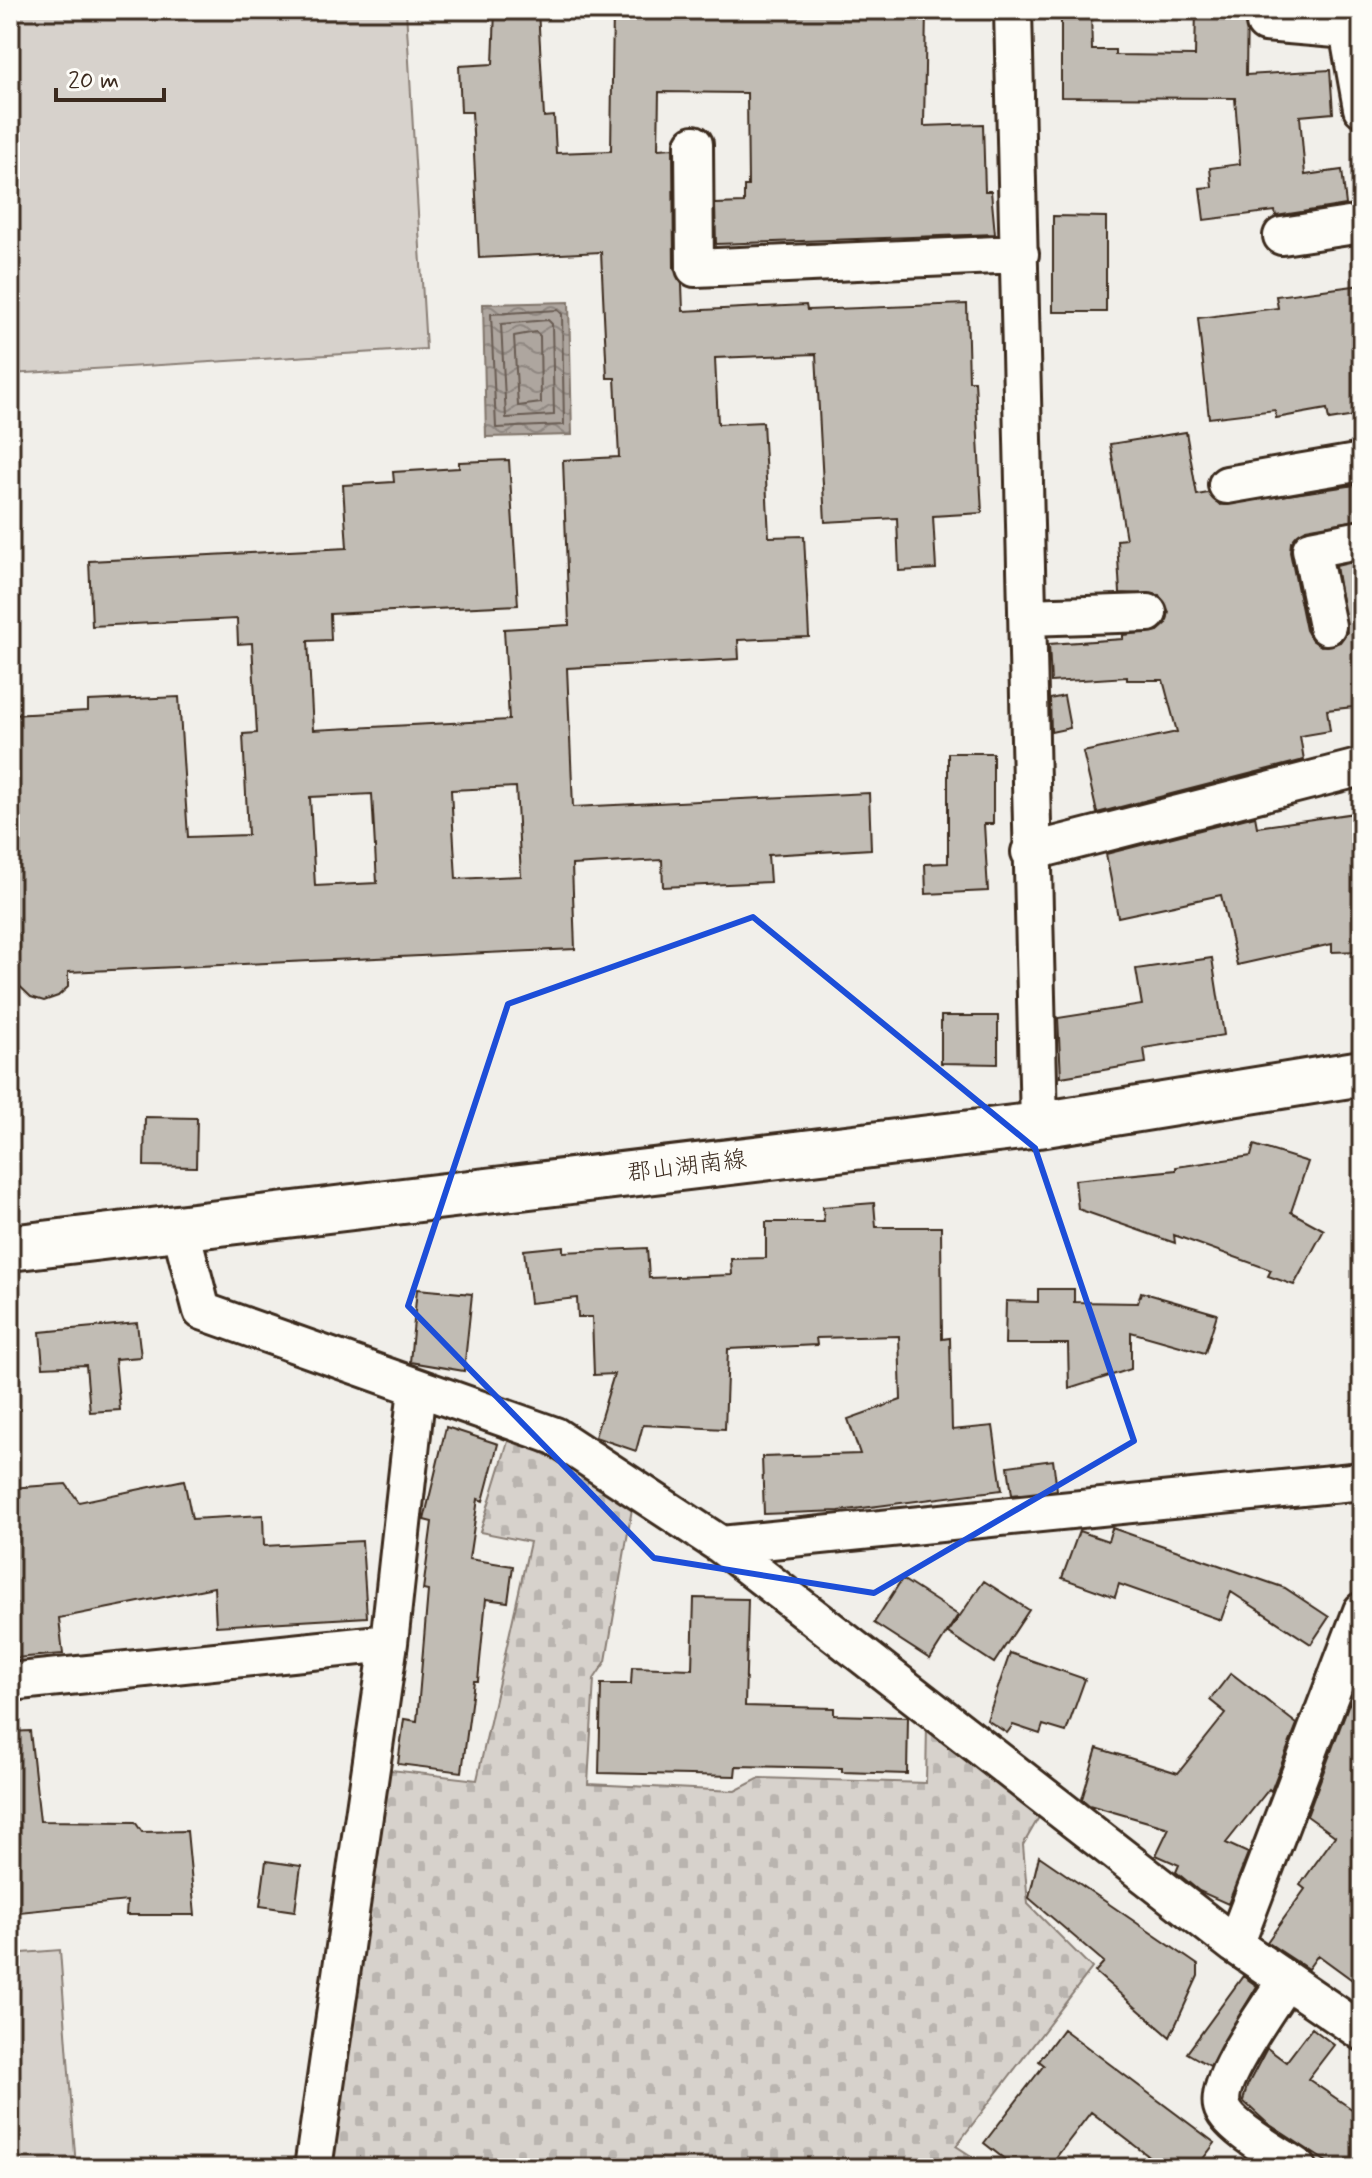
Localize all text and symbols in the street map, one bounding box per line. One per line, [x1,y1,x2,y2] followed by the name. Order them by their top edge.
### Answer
[56,52,164,102] scale bar
[68,66,119,97] text: 20 m
[626,1144,748,1190] street label: 郡山湖南線

